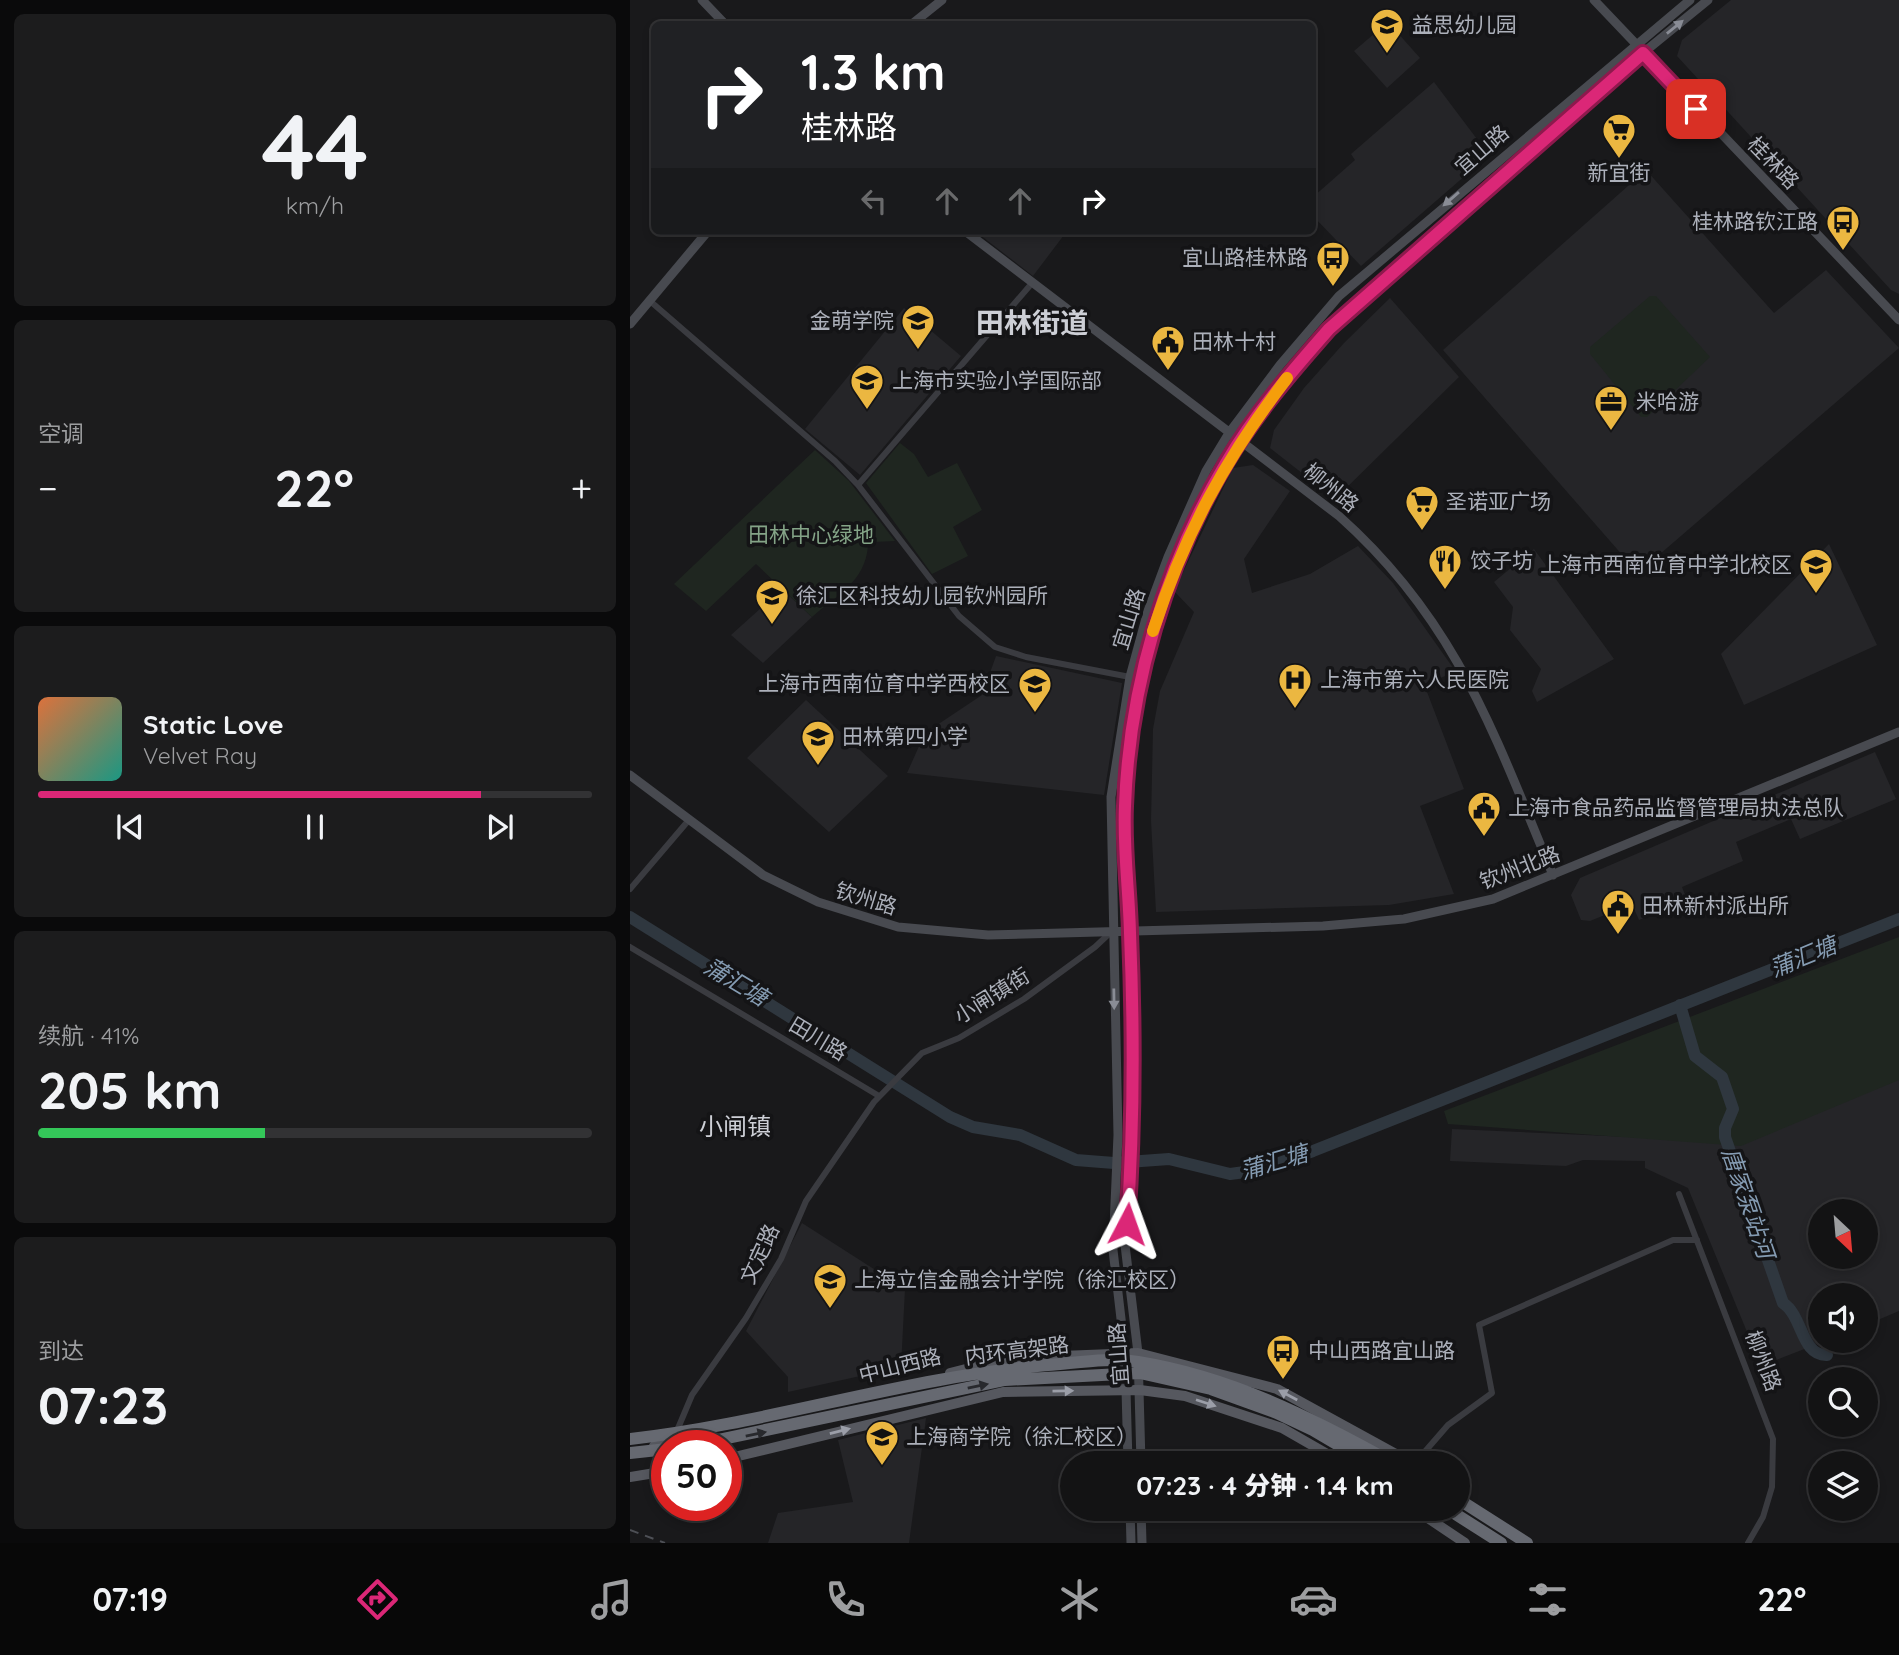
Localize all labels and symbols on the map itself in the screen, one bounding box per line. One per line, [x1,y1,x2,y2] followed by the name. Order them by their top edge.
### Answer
[1368,6,1406,55] school or university icon: 益思幼儿园
[1412,11,1517,37] place label: 益思幼儿园
[1666,19,1684,34] one-way arrow
[1666,79,1726,139] pin
[1600,111,1638,160] supermarket icon: 新宜街
[1449,119,1514,180] street label: 宜山路
[1742,131,1805,194] street label: 桂林路
[1588,159,1651,185] place label: 新宜街
[1443,191,1460,206] one-way arrow
[1824,203,1862,252] bus stop icon: 桂林路钦江路
[1692,208,1818,234] place label: 桂林路钦江路
[1314,239,1352,288] bus stop icon: 宜山路桂林路
[1182,244,1308,270] place label: 宜山路桂林路
[899,302,937,351] school or university icon: 金萌学院
[976,305,1088,340] district label: 田林街道
[810,307,894,333] place label: 金萌学院
[1149,323,1187,372] public building icon: 田林十村
[1192,328,1276,354] place label: 田林十村
[848,362,886,411] school or university icon: 上海市实验小学国际部
[892,367,1102,393] place label: 上海市实验小学国际部
[1592,383,1630,432] office icon: 米哈游
[1636,388,1699,414] place label: 米哈游
[1299,457,1364,517] street label: 柳州路
[1403,483,1441,532] supermarket icon: 圣诺亚广场
[1446,488,1551,514] place label: 圣诺亚广场
[748,521,874,547] park label: 田林中心绿地
[1426,542,1464,591] restaurant icon: 饺子坊
[1797,546,1835,595] school or university icon: 上海市西南位育中学北校区
[1470,547,1533,573] place label: 饺子坊
[1540,551,1792,577] place label: 上海市西南位育中学北校区
[753,577,791,626] school or university icon: 徐汇区科技幼儿园钦州园所
[796,582,1048,608] place label: 徐汇区科技幼儿园钦州园所
[1106,585,1150,653] street label: 宜山路
[1276,661,1314,710] hospital icon: 上海市第六人民医院
[1016,665,1054,714] school or university icon: 上海市西南位育中学西校区
[1320,666,1509,692] place label: 上海市第六人民医院
[758,670,1010,696] place label: 上海市西南位育中学西校区
[799,718,837,767] school or university icon: 田林第四小学
[842,723,968,749] place label: 田林第四小学
[1465,789,1503,838] public building icon: 上海市食品药品监督管理局执法总队
[1508,794,1844,820] place label: 上海市食品药品监督管理局执法总队
[1476,840,1564,894] street label: 钦州北路
[832,876,900,920] street label: 钦州路
[1599,887,1637,936] public building icon: 田林新村派出所
[1642,892,1789,918] place label: 田林新村派出所
[1765,929,1844,983] water label: 蒲汇塘
[699,951,777,1014] water label: 蒲汇塘
[949,962,1034,1028] street label: 小闸镇街
[1108,988,1120,1010] one-way arrow
[785,1011,852,1066] street label: 田川路
[699,1111,771,1141] district label: 小闸镇
[1237,1137,1315,1185] water label: 蒲汇塘
[1716,1144,1782,1266] water label: 唐家泵站河
[1090,1187,1164,1261] position arrow
[1808,1199,1878,1269] north arrow
[734,1220,784,1288] street label: 文定路
[811,1261,849,1310] school or university icon: 上海立信金融会计学院（徐汇校区）
[854,1266,1190,1292] place label: 上海立信金融会计学院（徐汇校区）
[1103,1322,1133,1386] street label: 宜山路
[1741,1327,1787,1395] street label: 柳州路
[963,1331,1071,1369] street label: 内环高架路
[1264,1332,1302,1381] bus stop icon: 中山西路宜山路
[1308,1337,1455,1363] place label: 中山西路宜山路
[856,1342,944,1388] street label: 中山西路
[967,1380,989,1391] one-way arrow
[1052,1386,1074,1397] one-way arrow
[1278,1389,1297,1401] one-way arrow
[1196,1398,1217,1409] one-way arrow
[863,1418,901,1467] school or university icon: 上海商学院（徐汇校区）
[906,1423,1137,1449] place label: 上海商学院（徐汇校区）
[829,1425,851,1436] one-way arrow
[745,1428,767,1439] one-way arrow
[651,1430,742,1521] speed limit sign: 50

